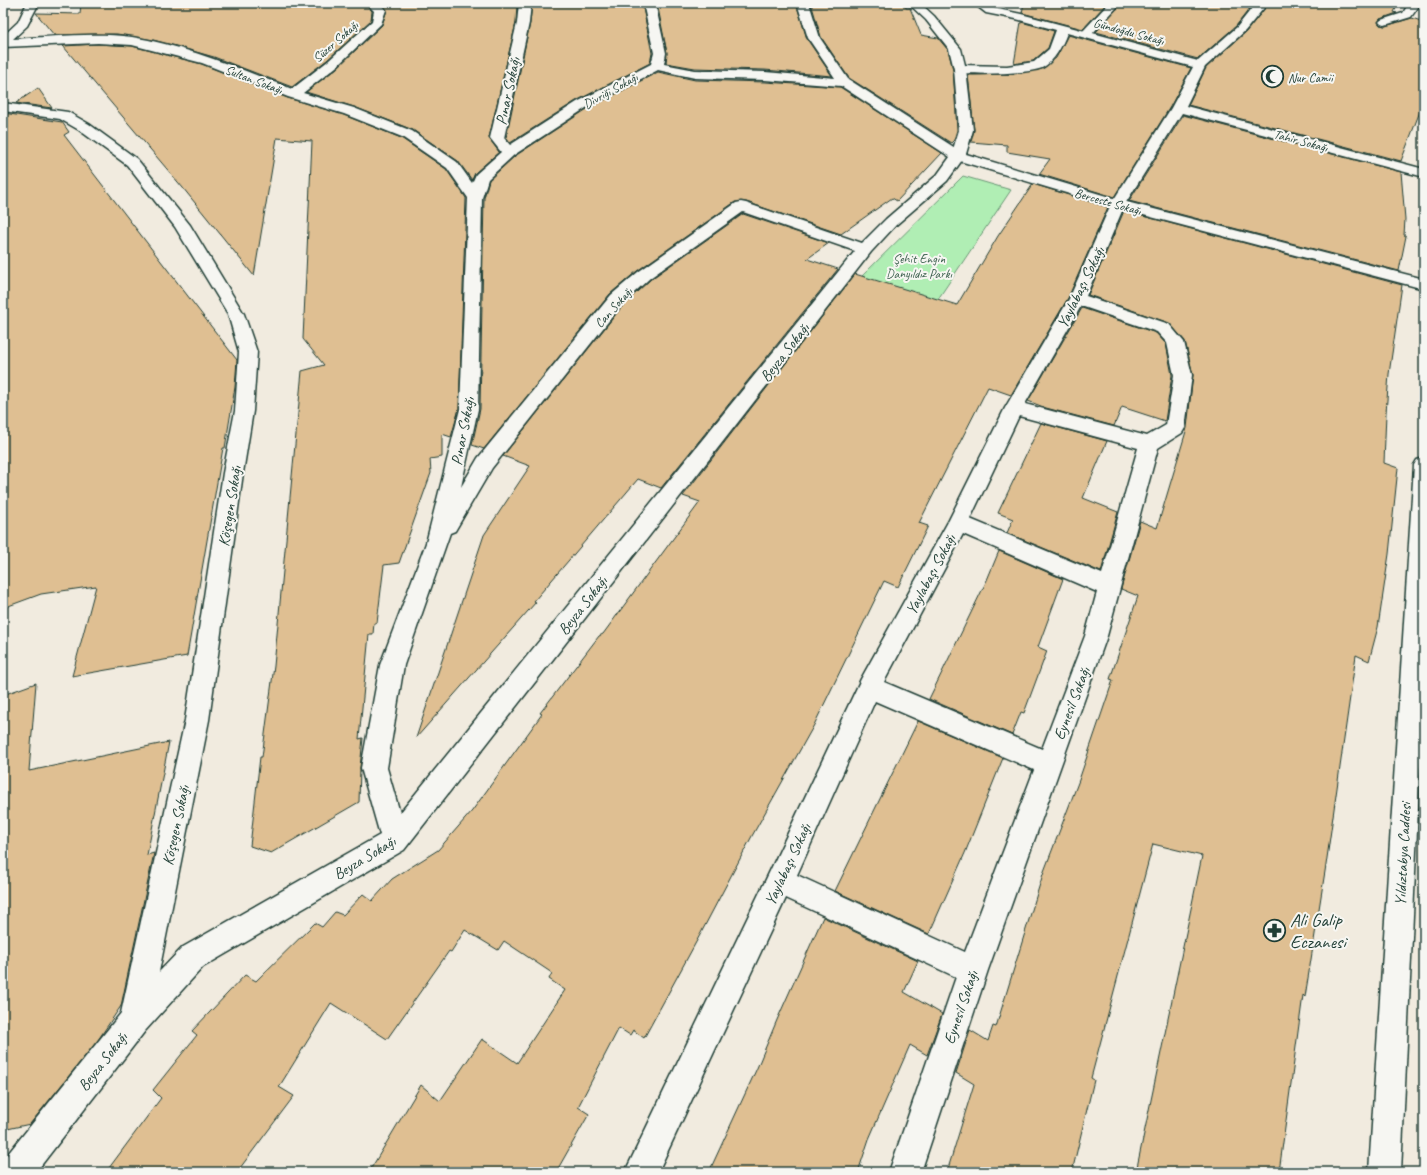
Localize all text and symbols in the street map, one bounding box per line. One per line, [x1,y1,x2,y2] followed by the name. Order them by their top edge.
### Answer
[1092,15,1166,49] street label: Gündoğdu Sokağı
[310,17,362,66] street label: Süzer Sokağı
[491,55,525,127] street label: Pınar Sokağı
[223,62,285,98] street label: Sultan Sokağı
[1260,64,1286,90] mosque icon: Nur Camii
[580,69,641,112] street label: Divriği Sokağı
[1288,70,1334,86] place label: Nur Camii
[1272,126,1330,156] street label: Tahir Sokağı
[1073,185,1143,219] street label: Berceste Sokağı
[1053,243,1110,331] street label: Yaylabaşı Sokağı
[886,251,953,282] park label: Şehit Engin Danyıldız Parkı
[591,284,636,331] street label: Can Sokağı
[756,318,815,386] street label: Beyza Sokağı
[447,395,480,467] street label: Pınar Sokağı
[214,464,246,548] street label: Köşegen Sokağı
[901,530,961,618] street label: Yaylabaşı Sokağı
[554,571,613,639] street label: Beyza Sokağı
[1049,663,1095,742] street label: Eynesil Sokağı
[158,782,194,867] street label: Köşegen Sokağı
[1390,800,1416,906] street label: Yıldıztabya Caddesi
[760,819,816,909] street label: Yaylabaşı Sokağı
[330,831,400,884] street label: Beyza Sokağı
[1290,908,1348,954] place label: Ali Galip Eczanesi
[1261,917,1287,943] pharmacy icon: Ali Galip Eczanesi
[939,967,983,1047] street label: Eynesil Sokağı
[74,1027,133,1095] street label: Beyza Sokağı

